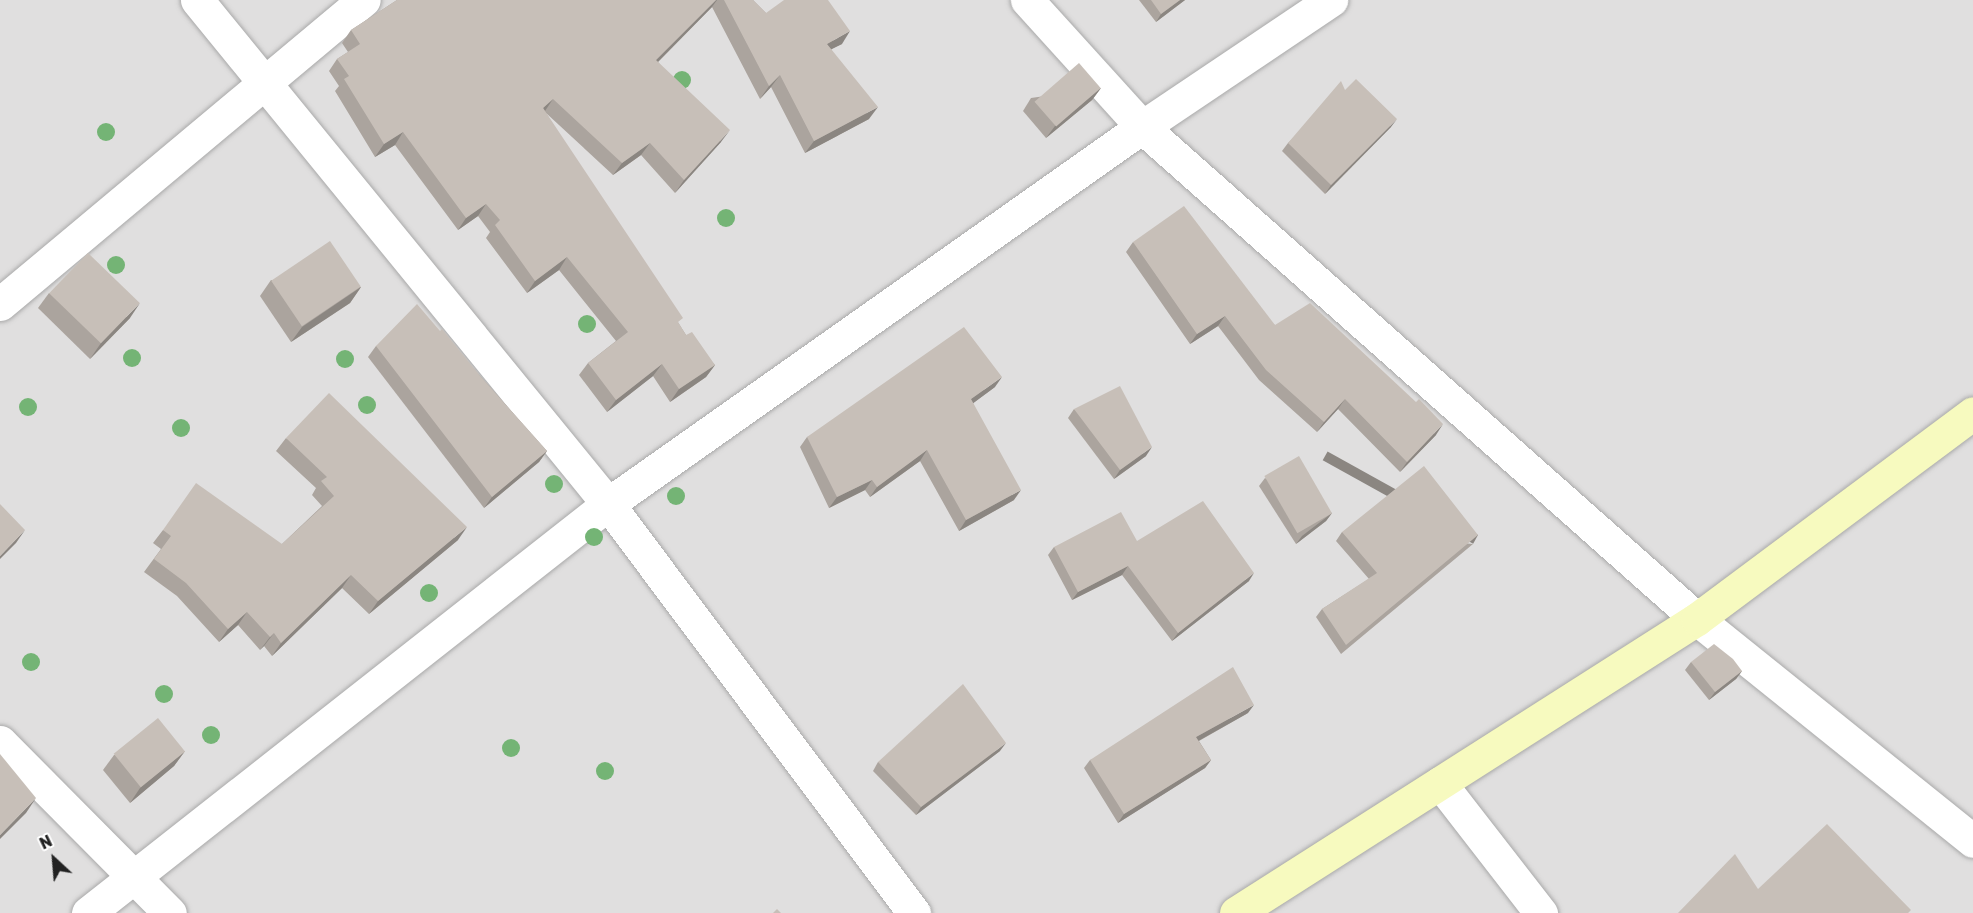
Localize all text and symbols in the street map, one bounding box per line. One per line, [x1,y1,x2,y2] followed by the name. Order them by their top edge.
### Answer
[24,829,84,889] north arrow
[37,831,55,853] text: N

